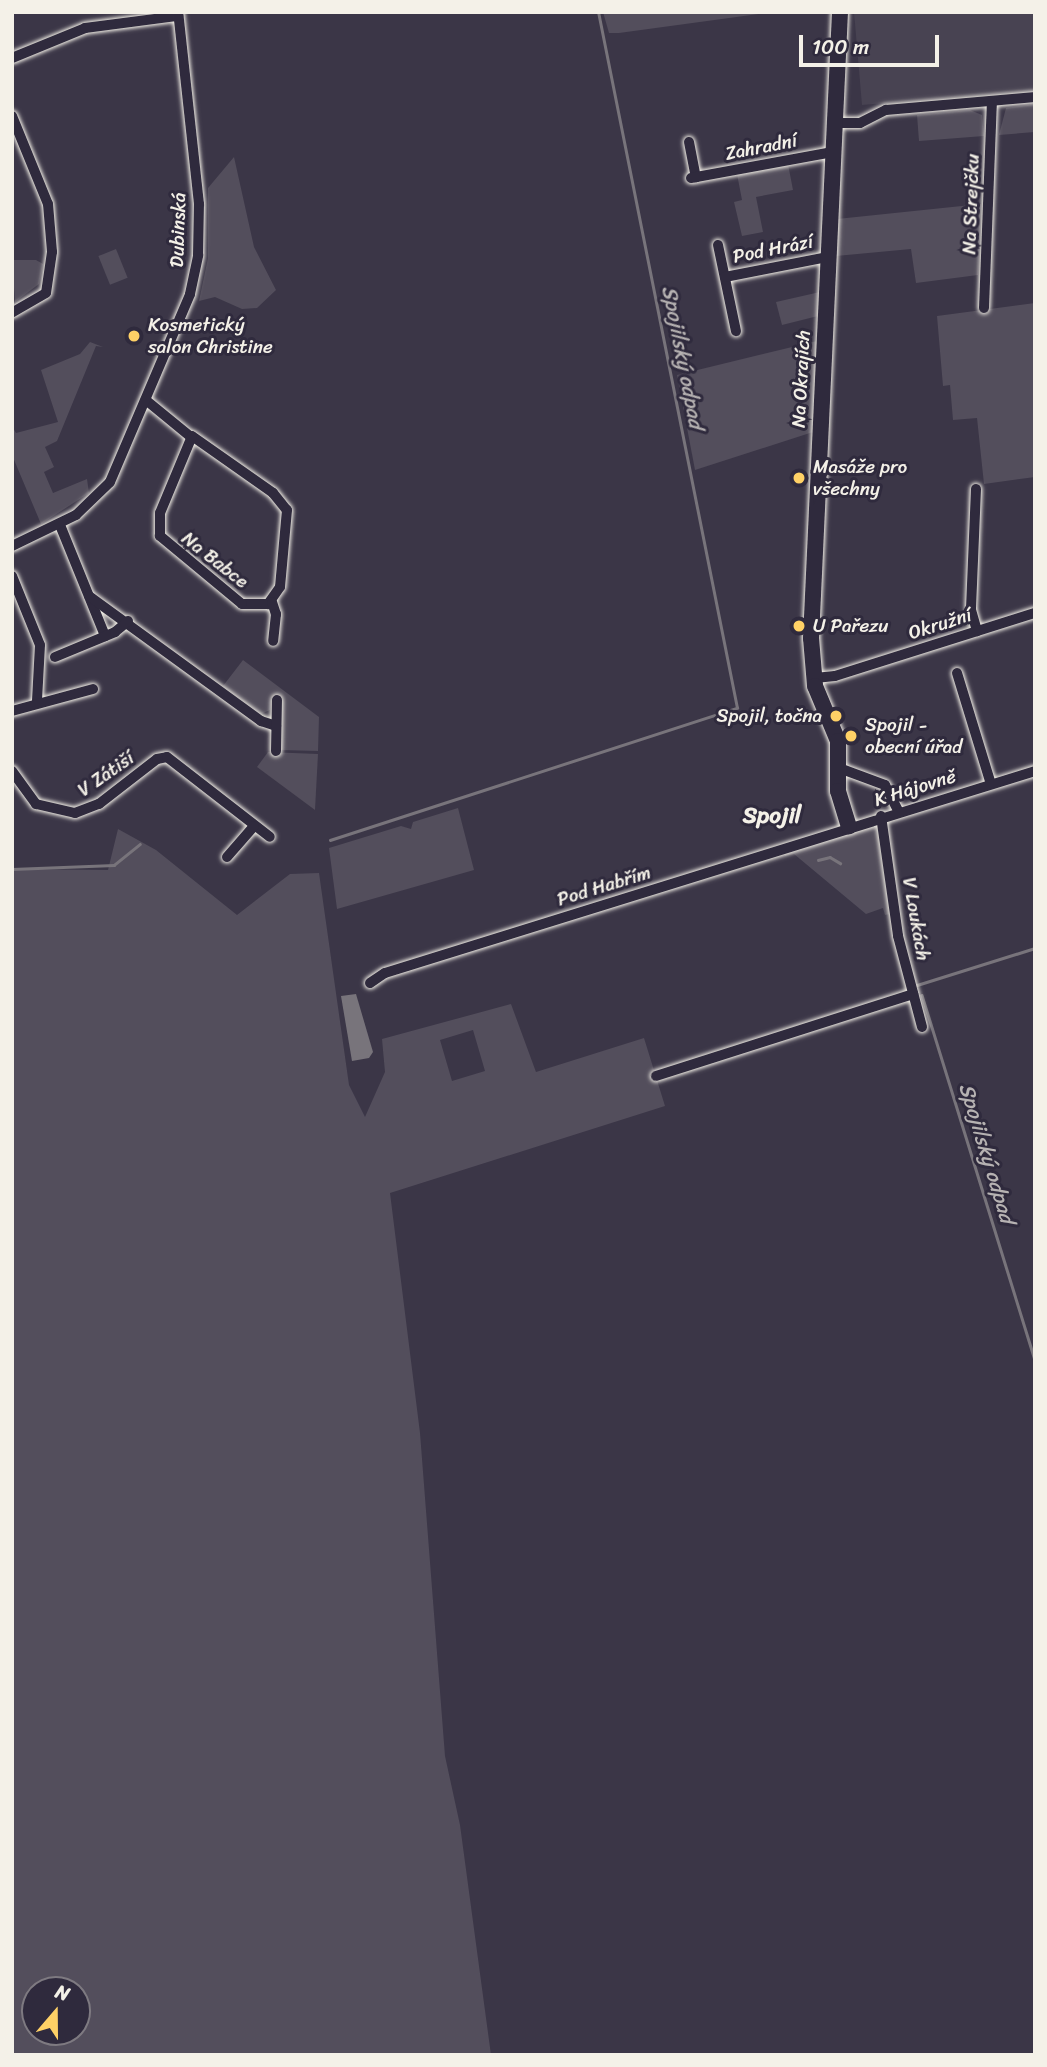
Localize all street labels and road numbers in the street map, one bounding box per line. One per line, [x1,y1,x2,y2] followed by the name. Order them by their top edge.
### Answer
[723,129,799,165] street label: Zahradní
[958,153,984,255] street label: Na Strejčku
[165,192,191,268] street label: Dubinská
[731,230,815,268] street label: Pod Hrází
[787,330,815,428] street label: Na Okrajích
[177,527,253,593] street label: Na Babce
[906,604,974,644] street label: Okružní
[73,746,139,802] street label: V Zátiší
[871,765,959,811] street label: K Hájovně
[554,861,654,911] street label: Pod Habřím
[897,876,935,962] street label: V Loukách

